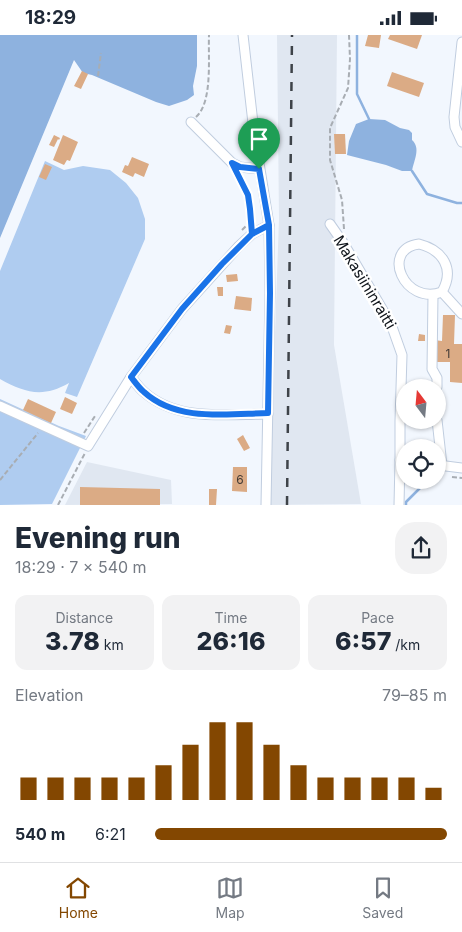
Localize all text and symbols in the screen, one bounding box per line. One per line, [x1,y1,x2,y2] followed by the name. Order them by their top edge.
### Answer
[25,6,76,29] text: 18:29
[238,118,280,169] pin
[245,125,273,153] icon: arrive
[330,232,400,332] street label: Makasiininraitti
[446,346,450,361] house number: 1
[396,379,446,429] north arrow
[396,379,446,489] map controls
[396,439,446,489] button: locate
[236,472,244,487] house number: 6
[15,521,181,555] text: Evening run
[395,522,447,574] button: share
[15,557,147,577] text: 18:29 · 7 × 540 m
[55,609,113,626] text: Distance
[215,609,247,626] text: Time
[361,609,394,626] text: Pace
[45,626,100,656] text: 3.78
[197,626,265,656] text: 26:16
[335,626,391,656] text: 6:57
[100,636,124,653] text: km
[391,636,420,653] text: /km
[15,685,84,705] text: Elevation
[382,685,447,705] text: 79–85 m
[15,824,65,844] text: 540 m
[95,824,126,844] text: 6:21
[59,874,98,921] tab: Home
[216,874,245,921] tab: Map
[362,874,403,921] tab: Saved

